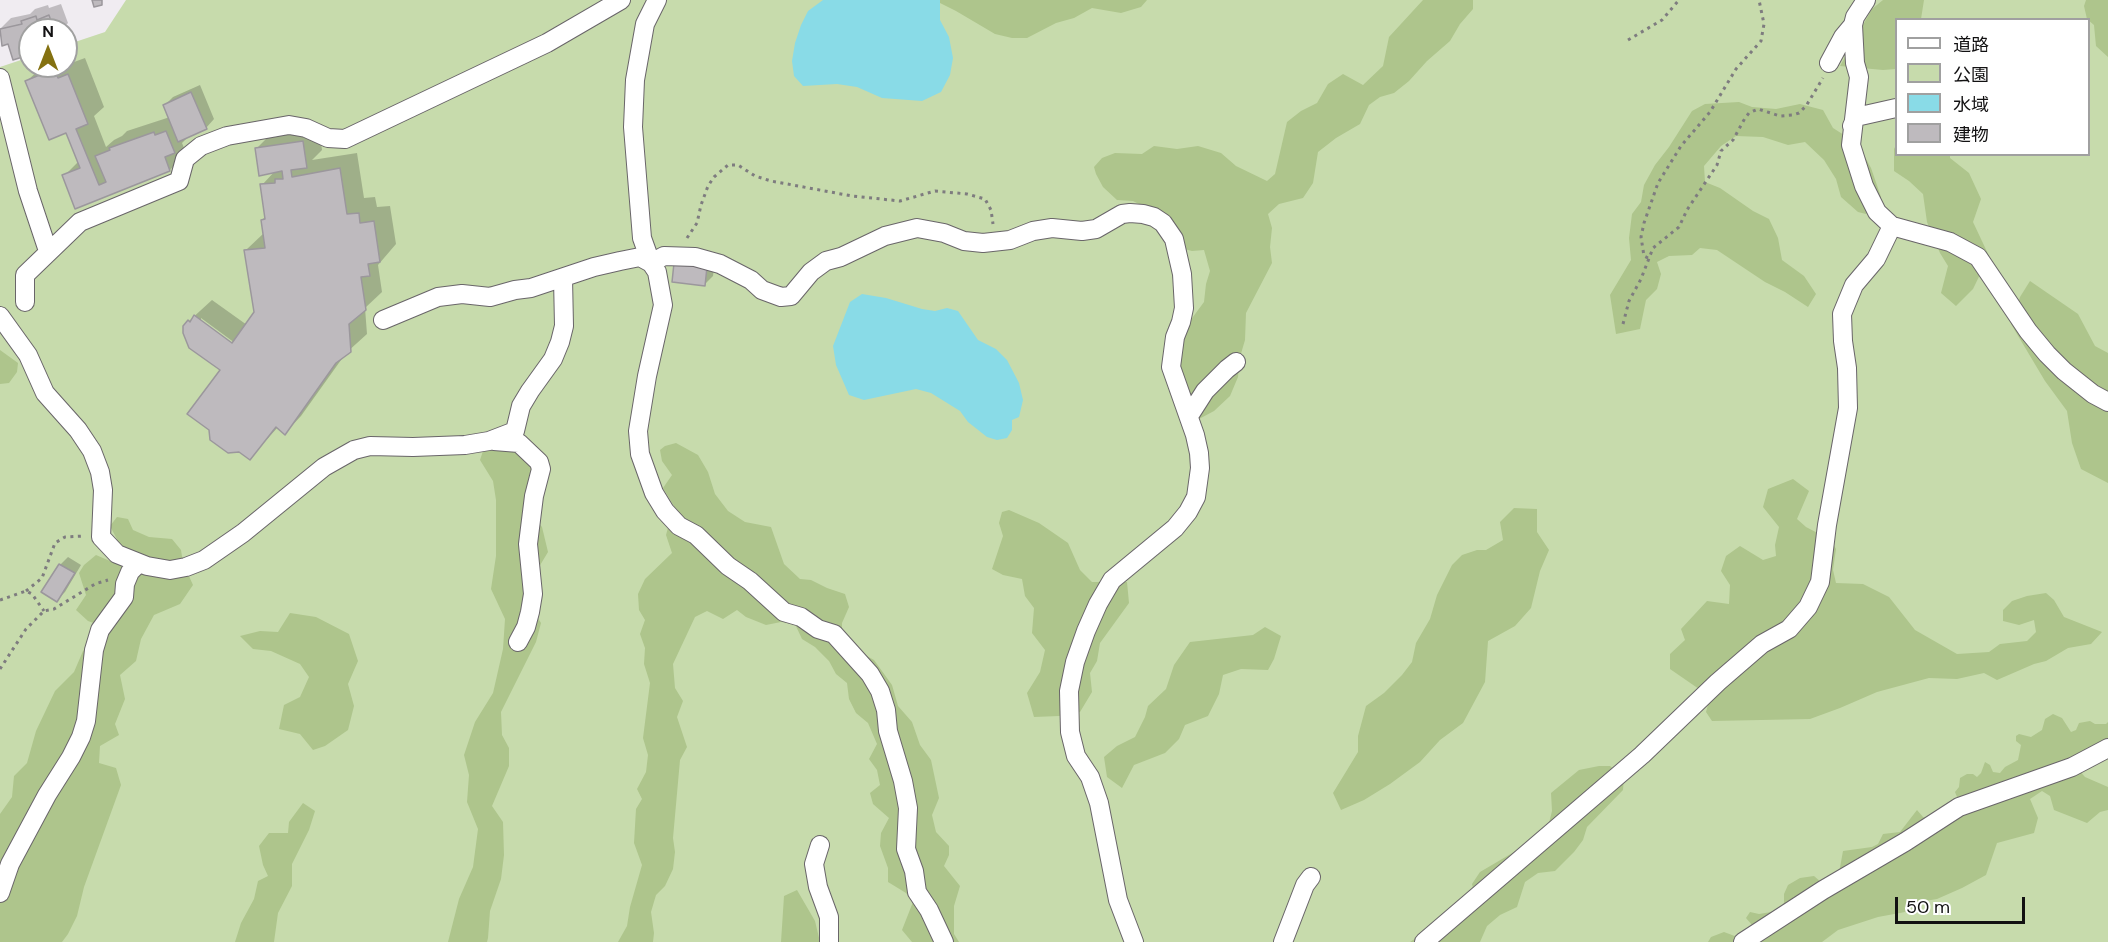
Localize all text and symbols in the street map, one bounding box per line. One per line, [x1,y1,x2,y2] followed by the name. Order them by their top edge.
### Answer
[18,18,78,78] north arrow
[1895,18,2090,156] legend
[42,21,54,42] text: N
[1953,33,1989,57] text: 道路
[1953,63,1989,87] text: 公園
[1953,93,1989,117] text: 水域
[1953,123,1989,147] text: 建物
[1898,885,2028,923] scale bar
[1906,895,1950,919] text: 50 m

